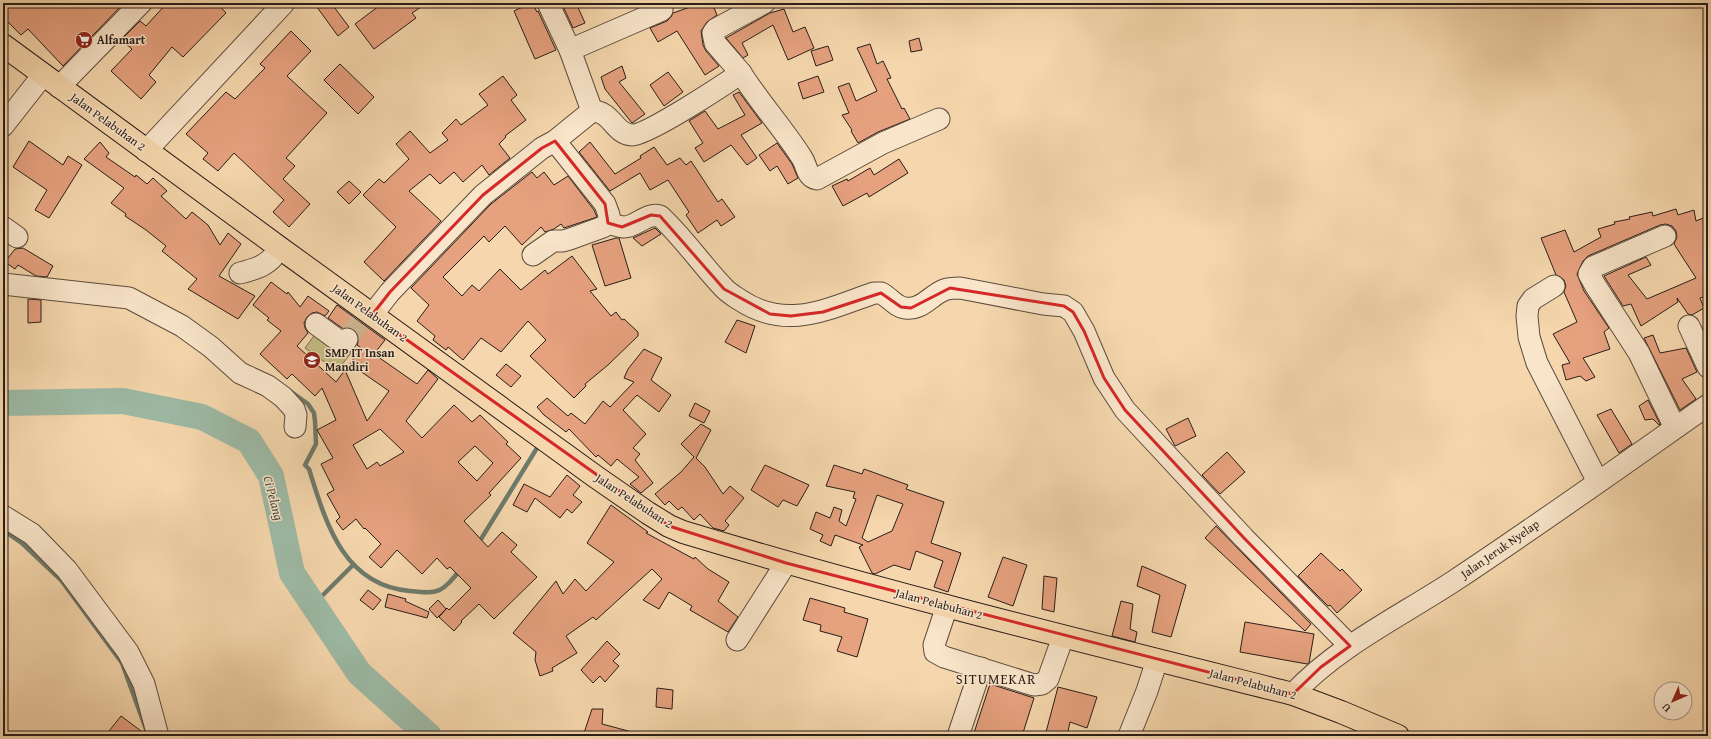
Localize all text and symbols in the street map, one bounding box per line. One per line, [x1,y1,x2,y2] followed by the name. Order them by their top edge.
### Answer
[74,30,94,50] supermarket icon: Alfamart
[97,31,146,48] place label: Alfamart
[66,87,150,155] street label: Jalan Pelabuhan 2
[328,278,412,346] street label: Jalan Pelabuhan 2
[325,344,395,375] place label: SMP IT Insan Mandiri
[302,350,322,370] school or university icon: SMP IT Insan Mandiri
[591,468,677,532] street label: Jalan Pelabuhan 2
[258,474,289,523] water label: Ci Pelang
[1455,515,1543,583] street label: Jalan Jeruk Nyelap
[892,583,985,623] street label: Jalan Pelabuhan 2
[1206,663,1299,703] street label: Jalan Pelabuhan 2
[956,669,1036,689] district label: SITUMEKAR
[1653,681,1693,721] north arrow
[1657,699,1674,716] text: U

